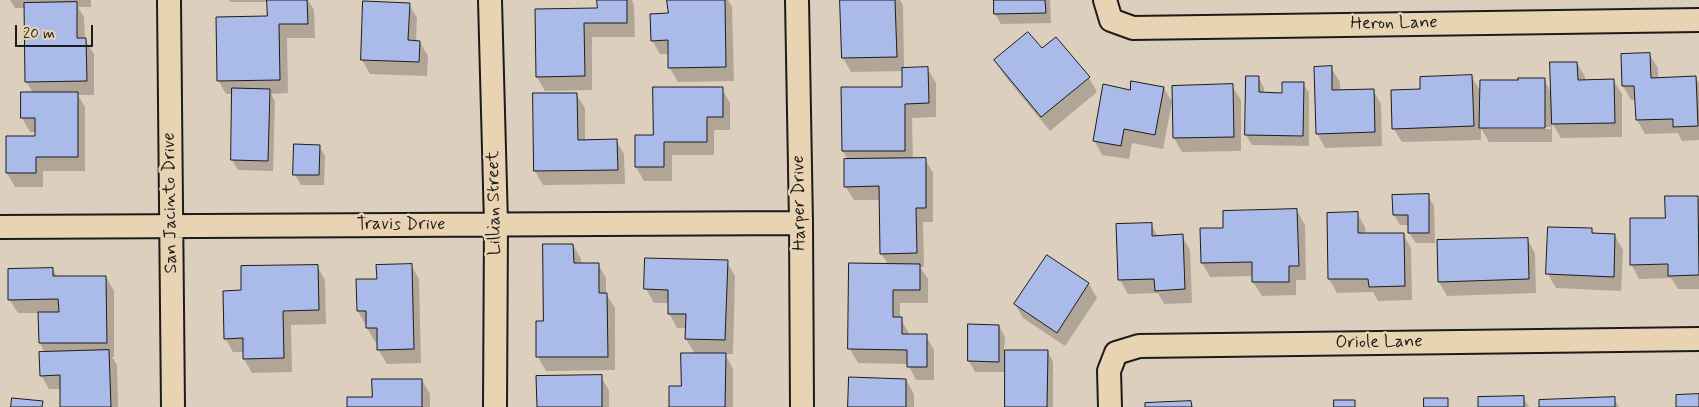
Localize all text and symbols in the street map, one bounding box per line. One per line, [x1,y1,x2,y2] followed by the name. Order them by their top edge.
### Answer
[1350,12,1438,36] street label: Heron Lane
[18,15,95,47] scale bar
[23,24,55,44] text: 20 m
[159,132,183,274] street label: San Jacinto Drive
[483,150,507,256] street label: Lillian Street
[788,155,812,251] street label: Harper Drive
[357,214,445,236] street label: Travis Drive
[1335,331,1423,355] street label: Oriole Lane

